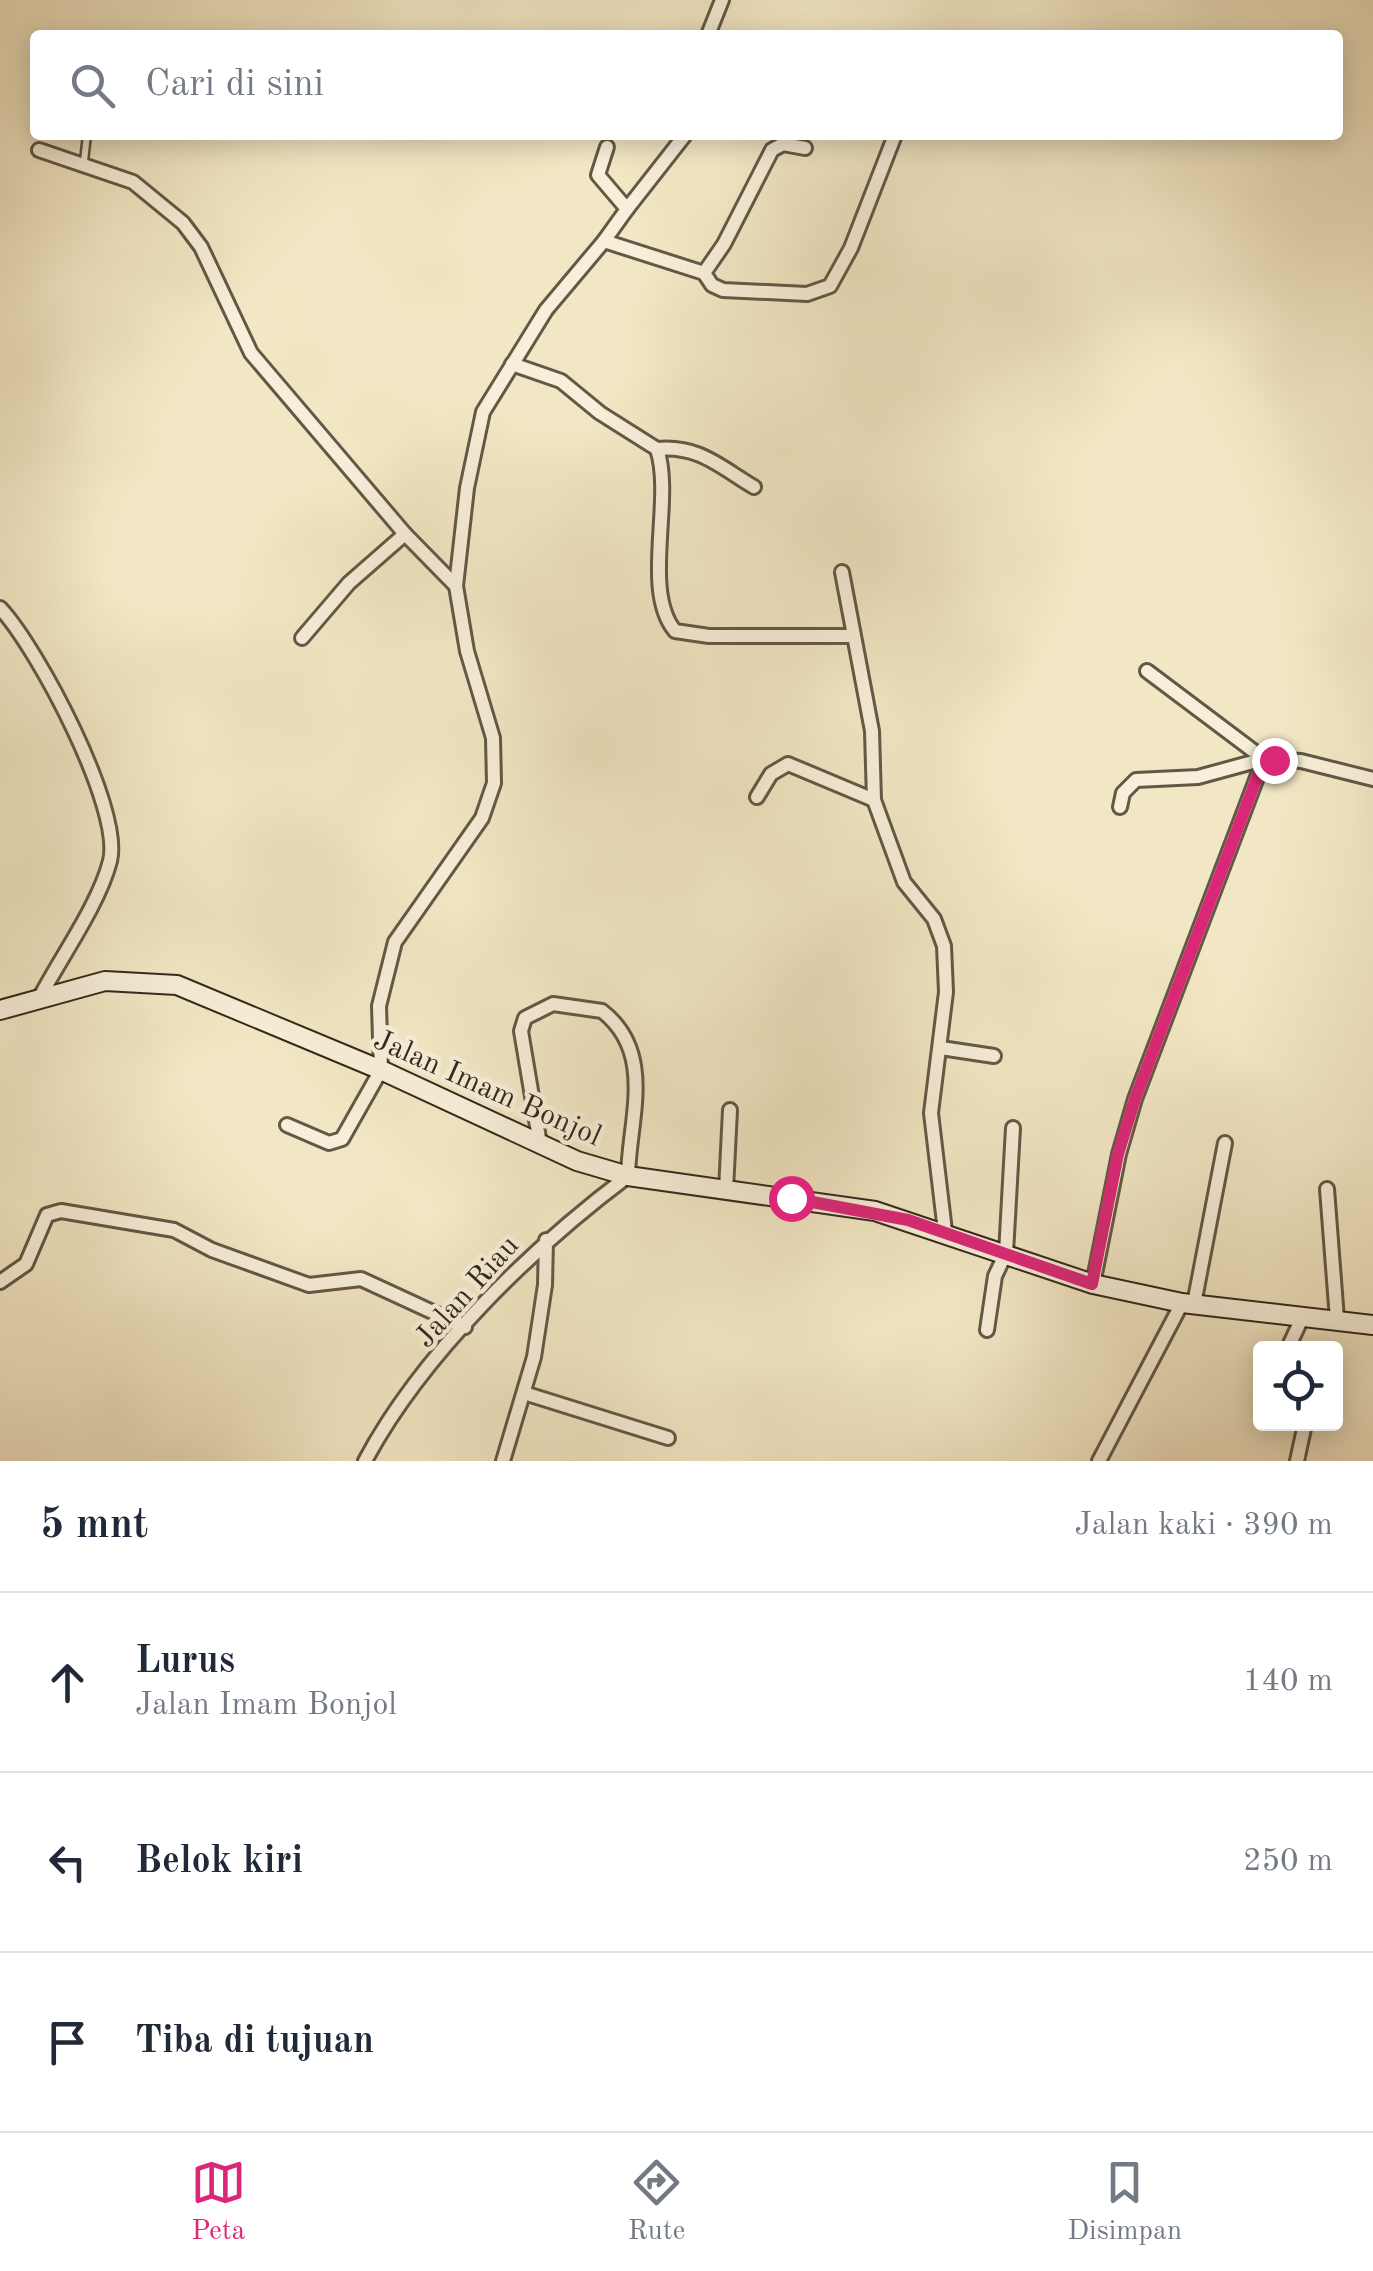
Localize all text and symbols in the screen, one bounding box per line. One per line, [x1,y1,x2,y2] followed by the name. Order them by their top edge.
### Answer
[30,30,1343,140] search box
[65,58,120,113] icon: search
[145,66,324,104] text: Cari di sini
[1252,738,1298,784] route end
[369,1025,605,1152] street label: Jalan Imam Bonjol
[769,1176,815,1222] route start
[410,1231,525,1354] street label: Jalan Riau
[1253,1341,1343,1431] map controls
[1253,1341,1343,1431] button: locate
[40,1505,148,1547] text: 5 mnt
[1075,1510,1333,1542] text: Jalan kaki · 390 m
[135,1643,235,1681] text: Lurus
[40,1655,95,1710] icon: ahead
[1243,1666,1333,1698] text: 140 m
[135,1690,397,1722] text: Jalan Imam Bonjol
[40,1835,95,1890] icon: left
[135,1843,303,1881] text: Belok kiri
[1243,1846,1333,1878] text: 250 m
[40,2015,95,2070] icon: arrive
[135,2023,374,2061] text: Tiba di tujuan
[191,2155,246,2250] tab: Peta
[628,2155,685,2250] tab: Rute
[1067,2155,1182,2250] tab: Disimpan

